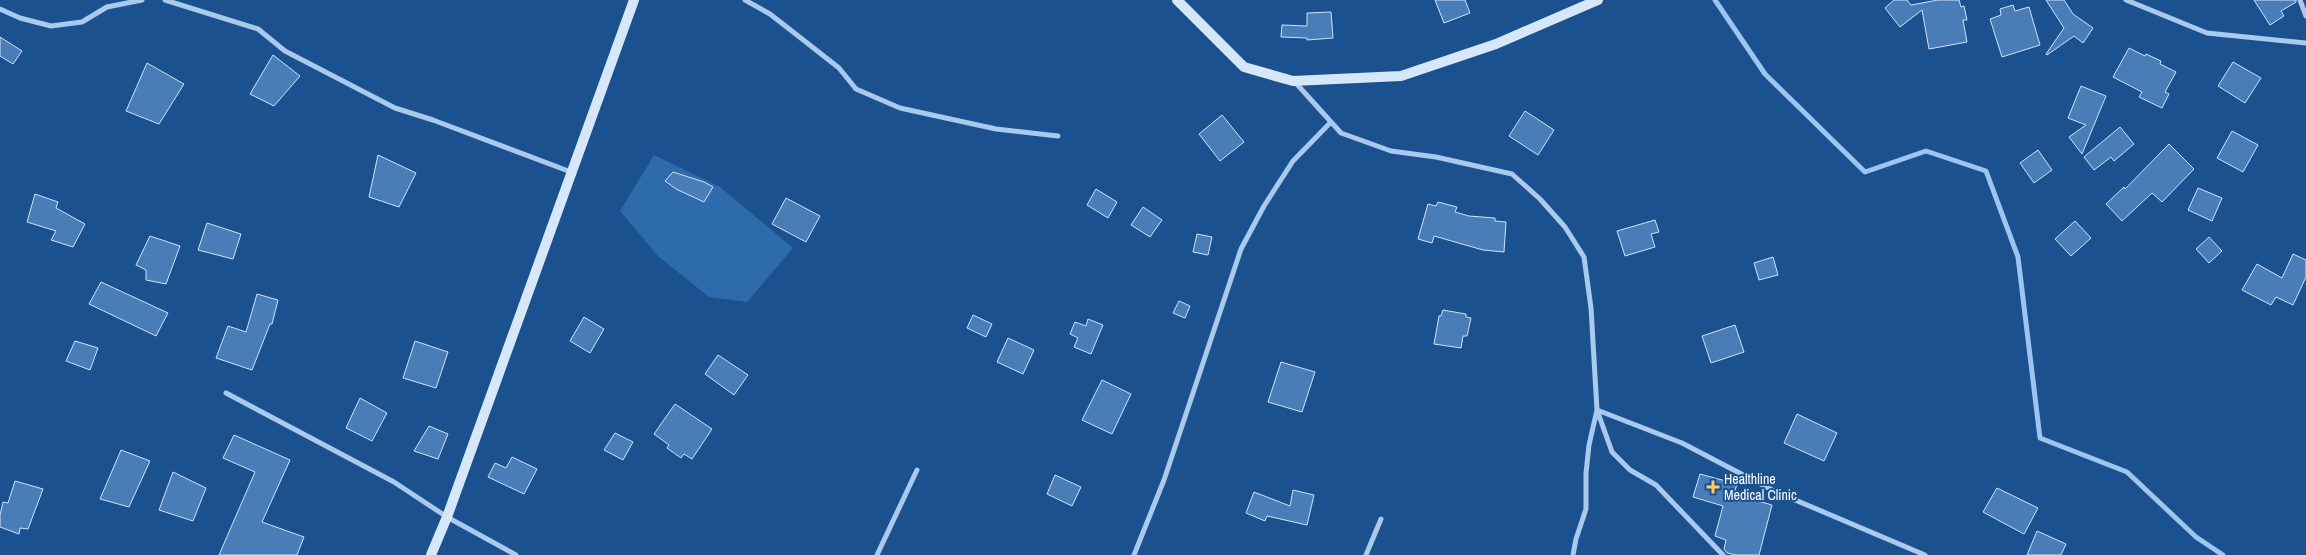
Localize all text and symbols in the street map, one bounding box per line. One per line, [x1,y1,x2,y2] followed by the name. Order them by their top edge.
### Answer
[1724,470,1797,504] place label: Healthline Medical Clinic
[1706,480,1720,494] marker: Healthline Medical Clinic

